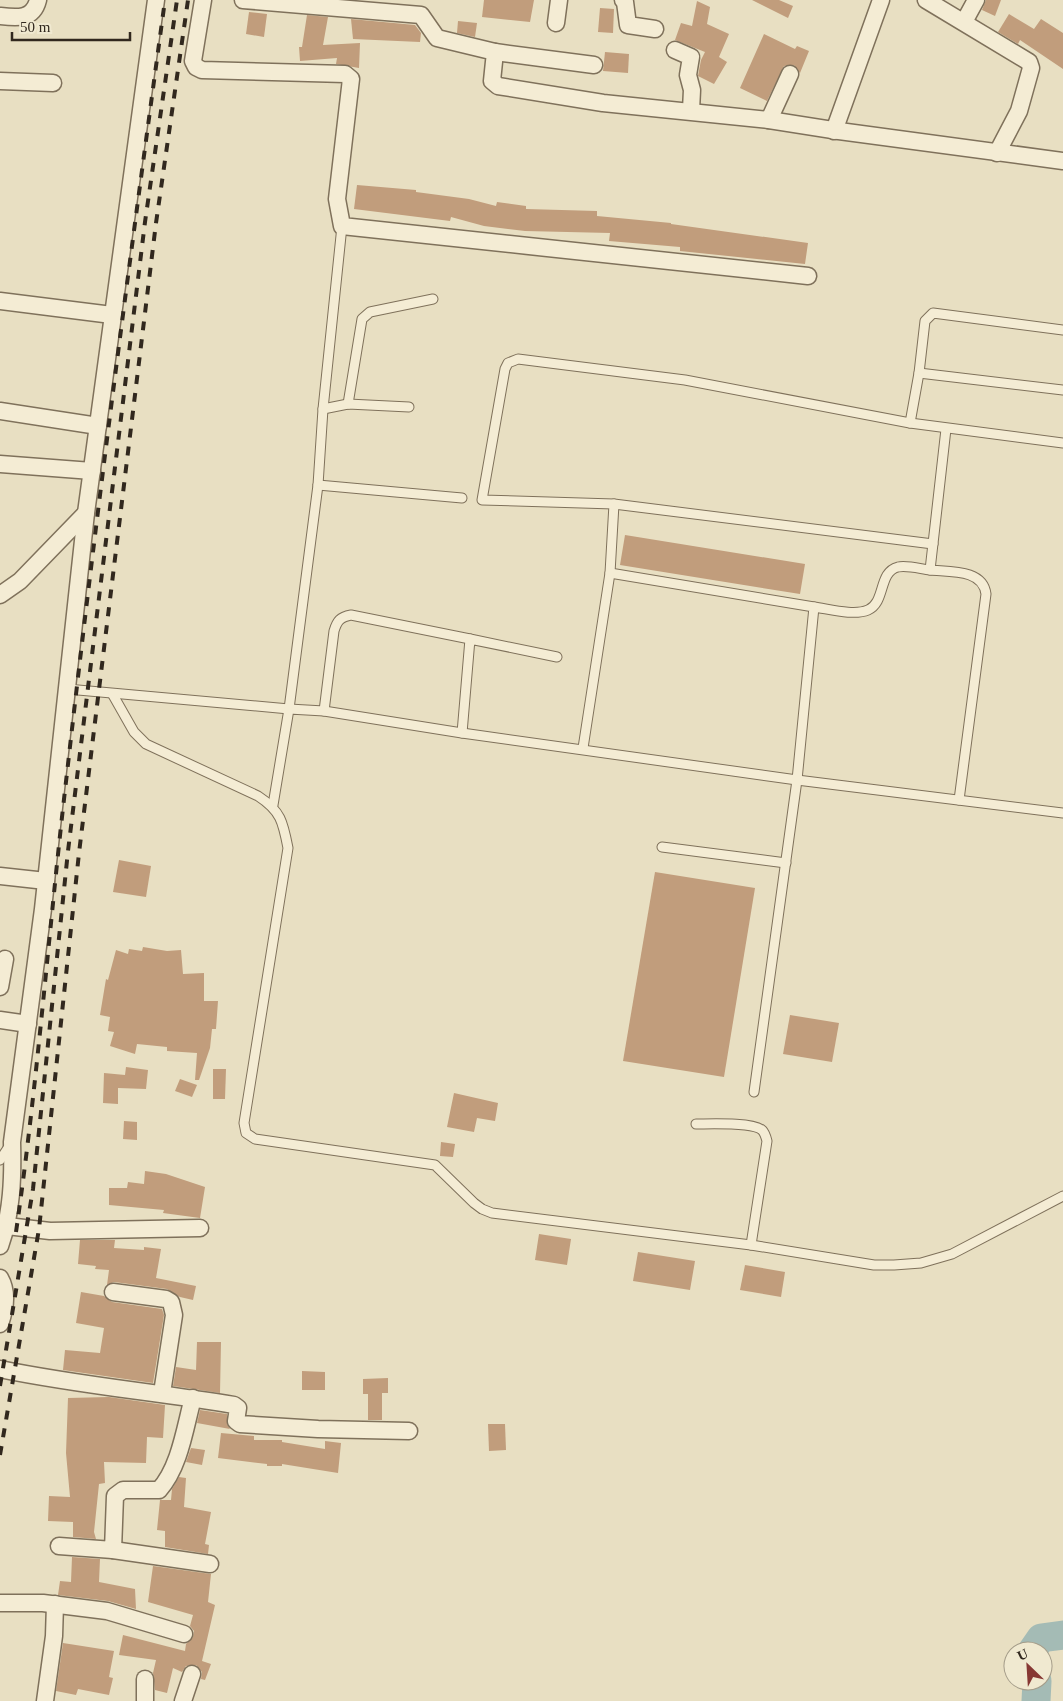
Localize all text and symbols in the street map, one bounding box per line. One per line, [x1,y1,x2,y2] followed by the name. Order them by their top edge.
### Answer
[12,10,130,42] scale bar
[20,19,51,35] text: 50 m
[1003,1641,1053,1691] north arrow
[1015,1646,1030,1664] text: U

